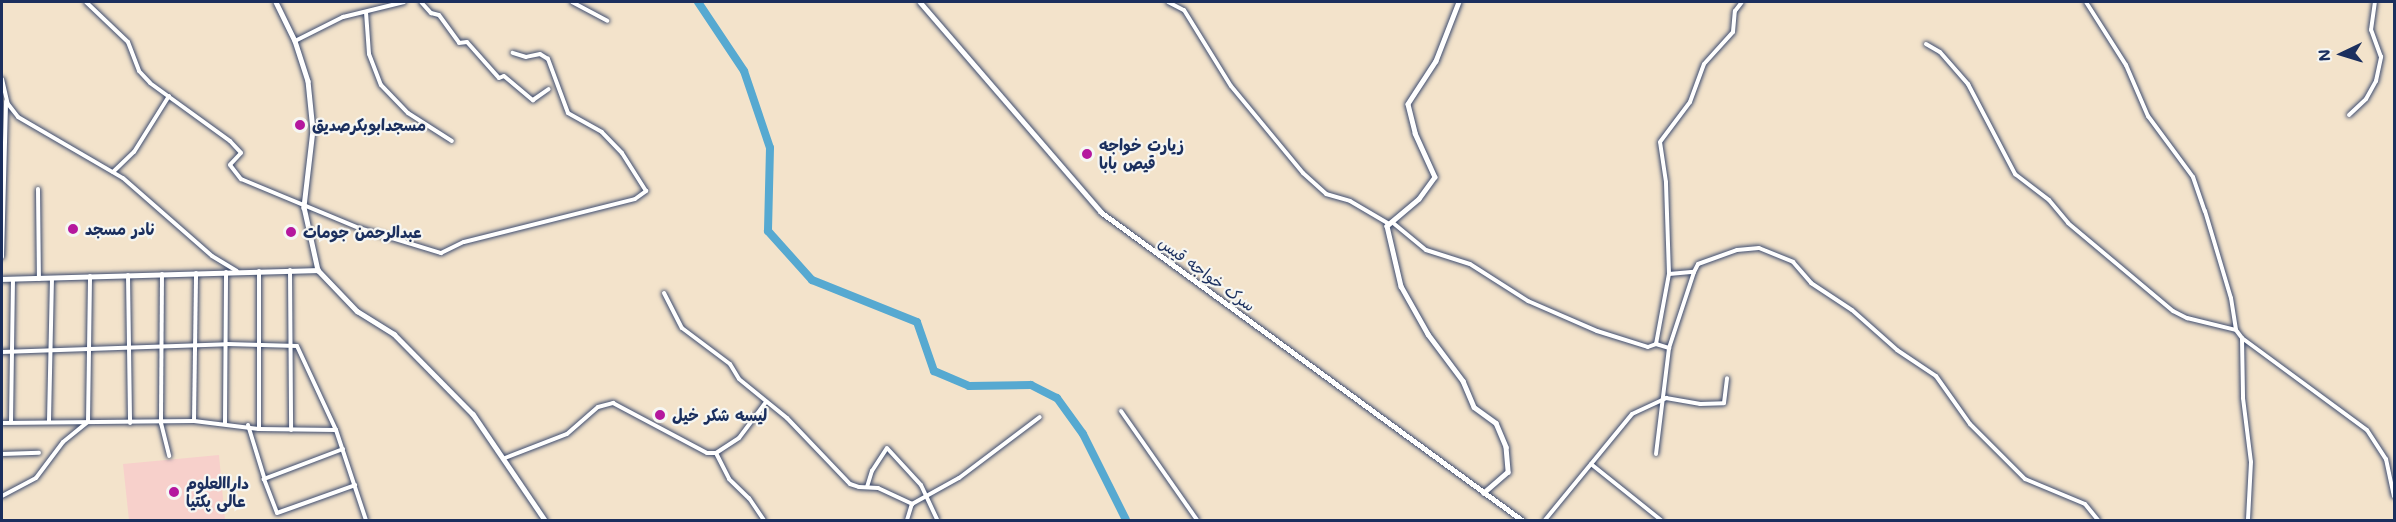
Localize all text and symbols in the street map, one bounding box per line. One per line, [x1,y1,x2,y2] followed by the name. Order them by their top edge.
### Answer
[2312,24,2372,84] north arrow
[2313,48,2334,62] text: N
[312,115,426,135] place label: مسجدابوبکرصدیق
[293,118,307,132] marker: مسجدابوبکرصدیق
[1099,135,1184,173] place label: زیارت خواجه قیص بابا
[1080,147,1094,161] marker: زیارت خواجه قیص بابا
[85,219,156,239] place label: نادر مسجد
[66,222,80,236] marker: نادر مسجد
[303,222,421,242] place label: عبدالرحمن جومات
[284,225,298,239] marker: عبدالرحمن جومات
[1155,233,1259,315] street label: سرک خواجه قیس
[672,405,767,425] place label: لیسه شکر خیل
[653,408,667,422] marker: لیسه شکر خیل
[186,473,249,511] place label: داراالعلوم عالی پکتیا
[167,485,181,499] marker: داراالعلوم عالی پکتیا

